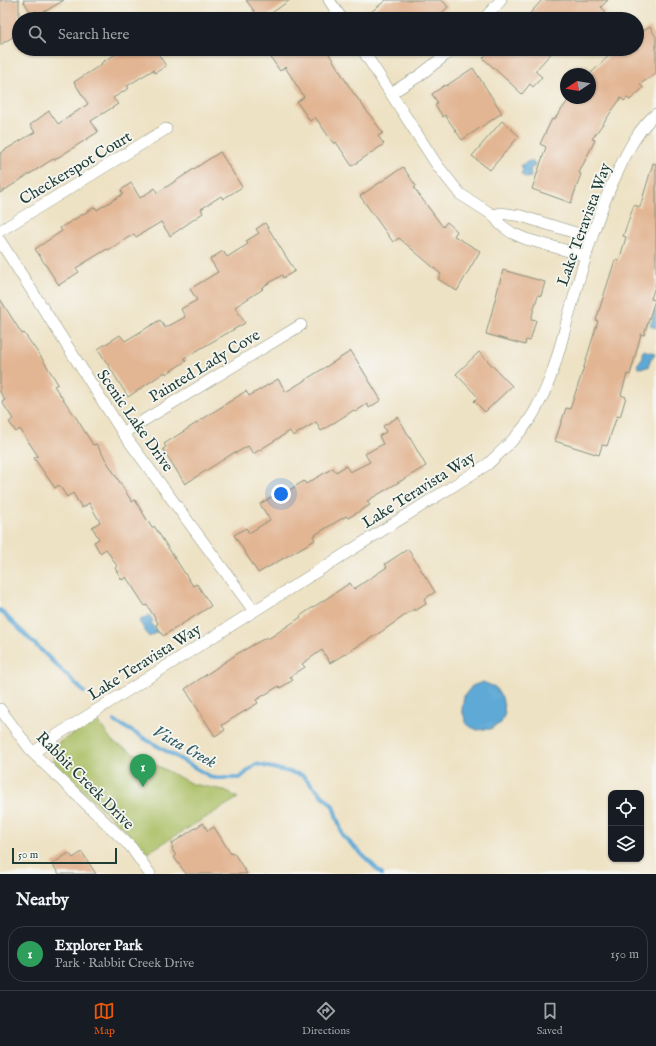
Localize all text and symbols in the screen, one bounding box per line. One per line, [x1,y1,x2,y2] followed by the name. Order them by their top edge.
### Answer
[12,12,644,56] search box
[26,23,48,45] icon: search
[58,25,129,44] text: Search here
[560,68,596,104] north arrow
[16,127,136,210] street label: Checkerspot Court
[553,160,616,289] street label: Lake Teravista Way
[146,326,264,408] street label: Painted Lady Cove
[92,366,177,476] street label: Scenic Lake Drive
[359,448,479,534] street label: Lake Teravista Way
[271,484,291,504] your location
[85,620,205,706] street label: Lake Teravista Way
[149,721,220,773] water label: Vista Creek
[31,728,138,835] street label: Rabbit Creek Drive
[130,754,156,787] pin: 1
[608,790,644,862] map controls
[608,790,644,826] button: locate
[608,826,644,862] button: layers
[12,846,117,865] scale bar
[18,848,38,862] text: 50 m
[16,890,69,911] text: Nearby
[55,936,143,955] text: Explorer Park
[28,946,32,963] text: 1
[610,946,639,963] text: 150 m
[55,955,194,972] text: Park · Rabbit Creek Drive
[93,1000,115,1038] tab: Map
[302,1000,350,1038] tab: Directions
[537,1000,563,1038] tab: Saved

